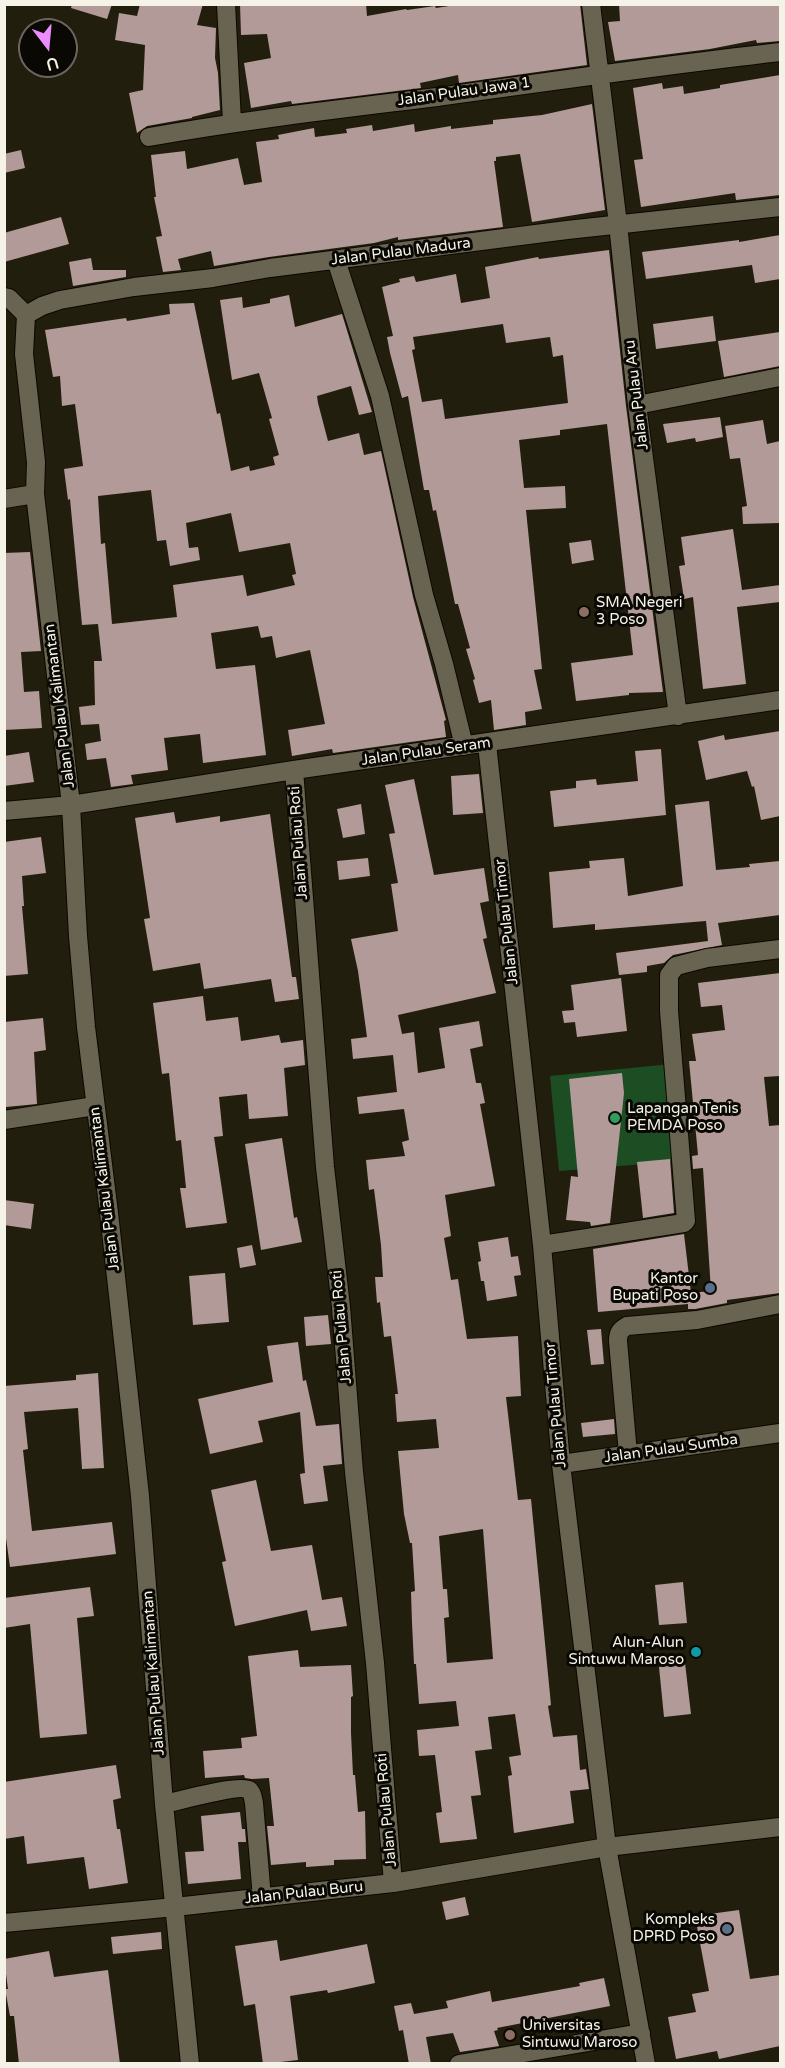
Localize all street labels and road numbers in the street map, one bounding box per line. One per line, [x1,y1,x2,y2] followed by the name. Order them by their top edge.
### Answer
[397,74,531,110] street label: Jalan Pulau Jawa 1
[330,235,472,269] street label: Jalan Pulau Madura
[621,339,653,451] street label: Jalan Pulau Aru
[41,623,79,789] street label: Jalan Pulau Kalimantan
[360,734,492,770] street label: Jalan Pulau Seram
[286,785,312,901] street label: Jalan Pulau Roti
[491,858,523,986] street label: Jalan Pulau Timor
[86,1106,124,1272] street label: Jalan Pulau Kalimantan
[328,1269,356,1385] street label: Jalan Pulau Roti
[542,1341,570,1469] street label: Jalan Pulau Timor
[603,1431,739,1467] street label: Jalan Pulau Sumba
[139,1590,169,1756] street label: Jalan Pulau Kalimantan
[373,1752,401,1868] street label: Jalan Pulau Roti
[244,1878,364,1908] street label: Jalan Pulau Buru

